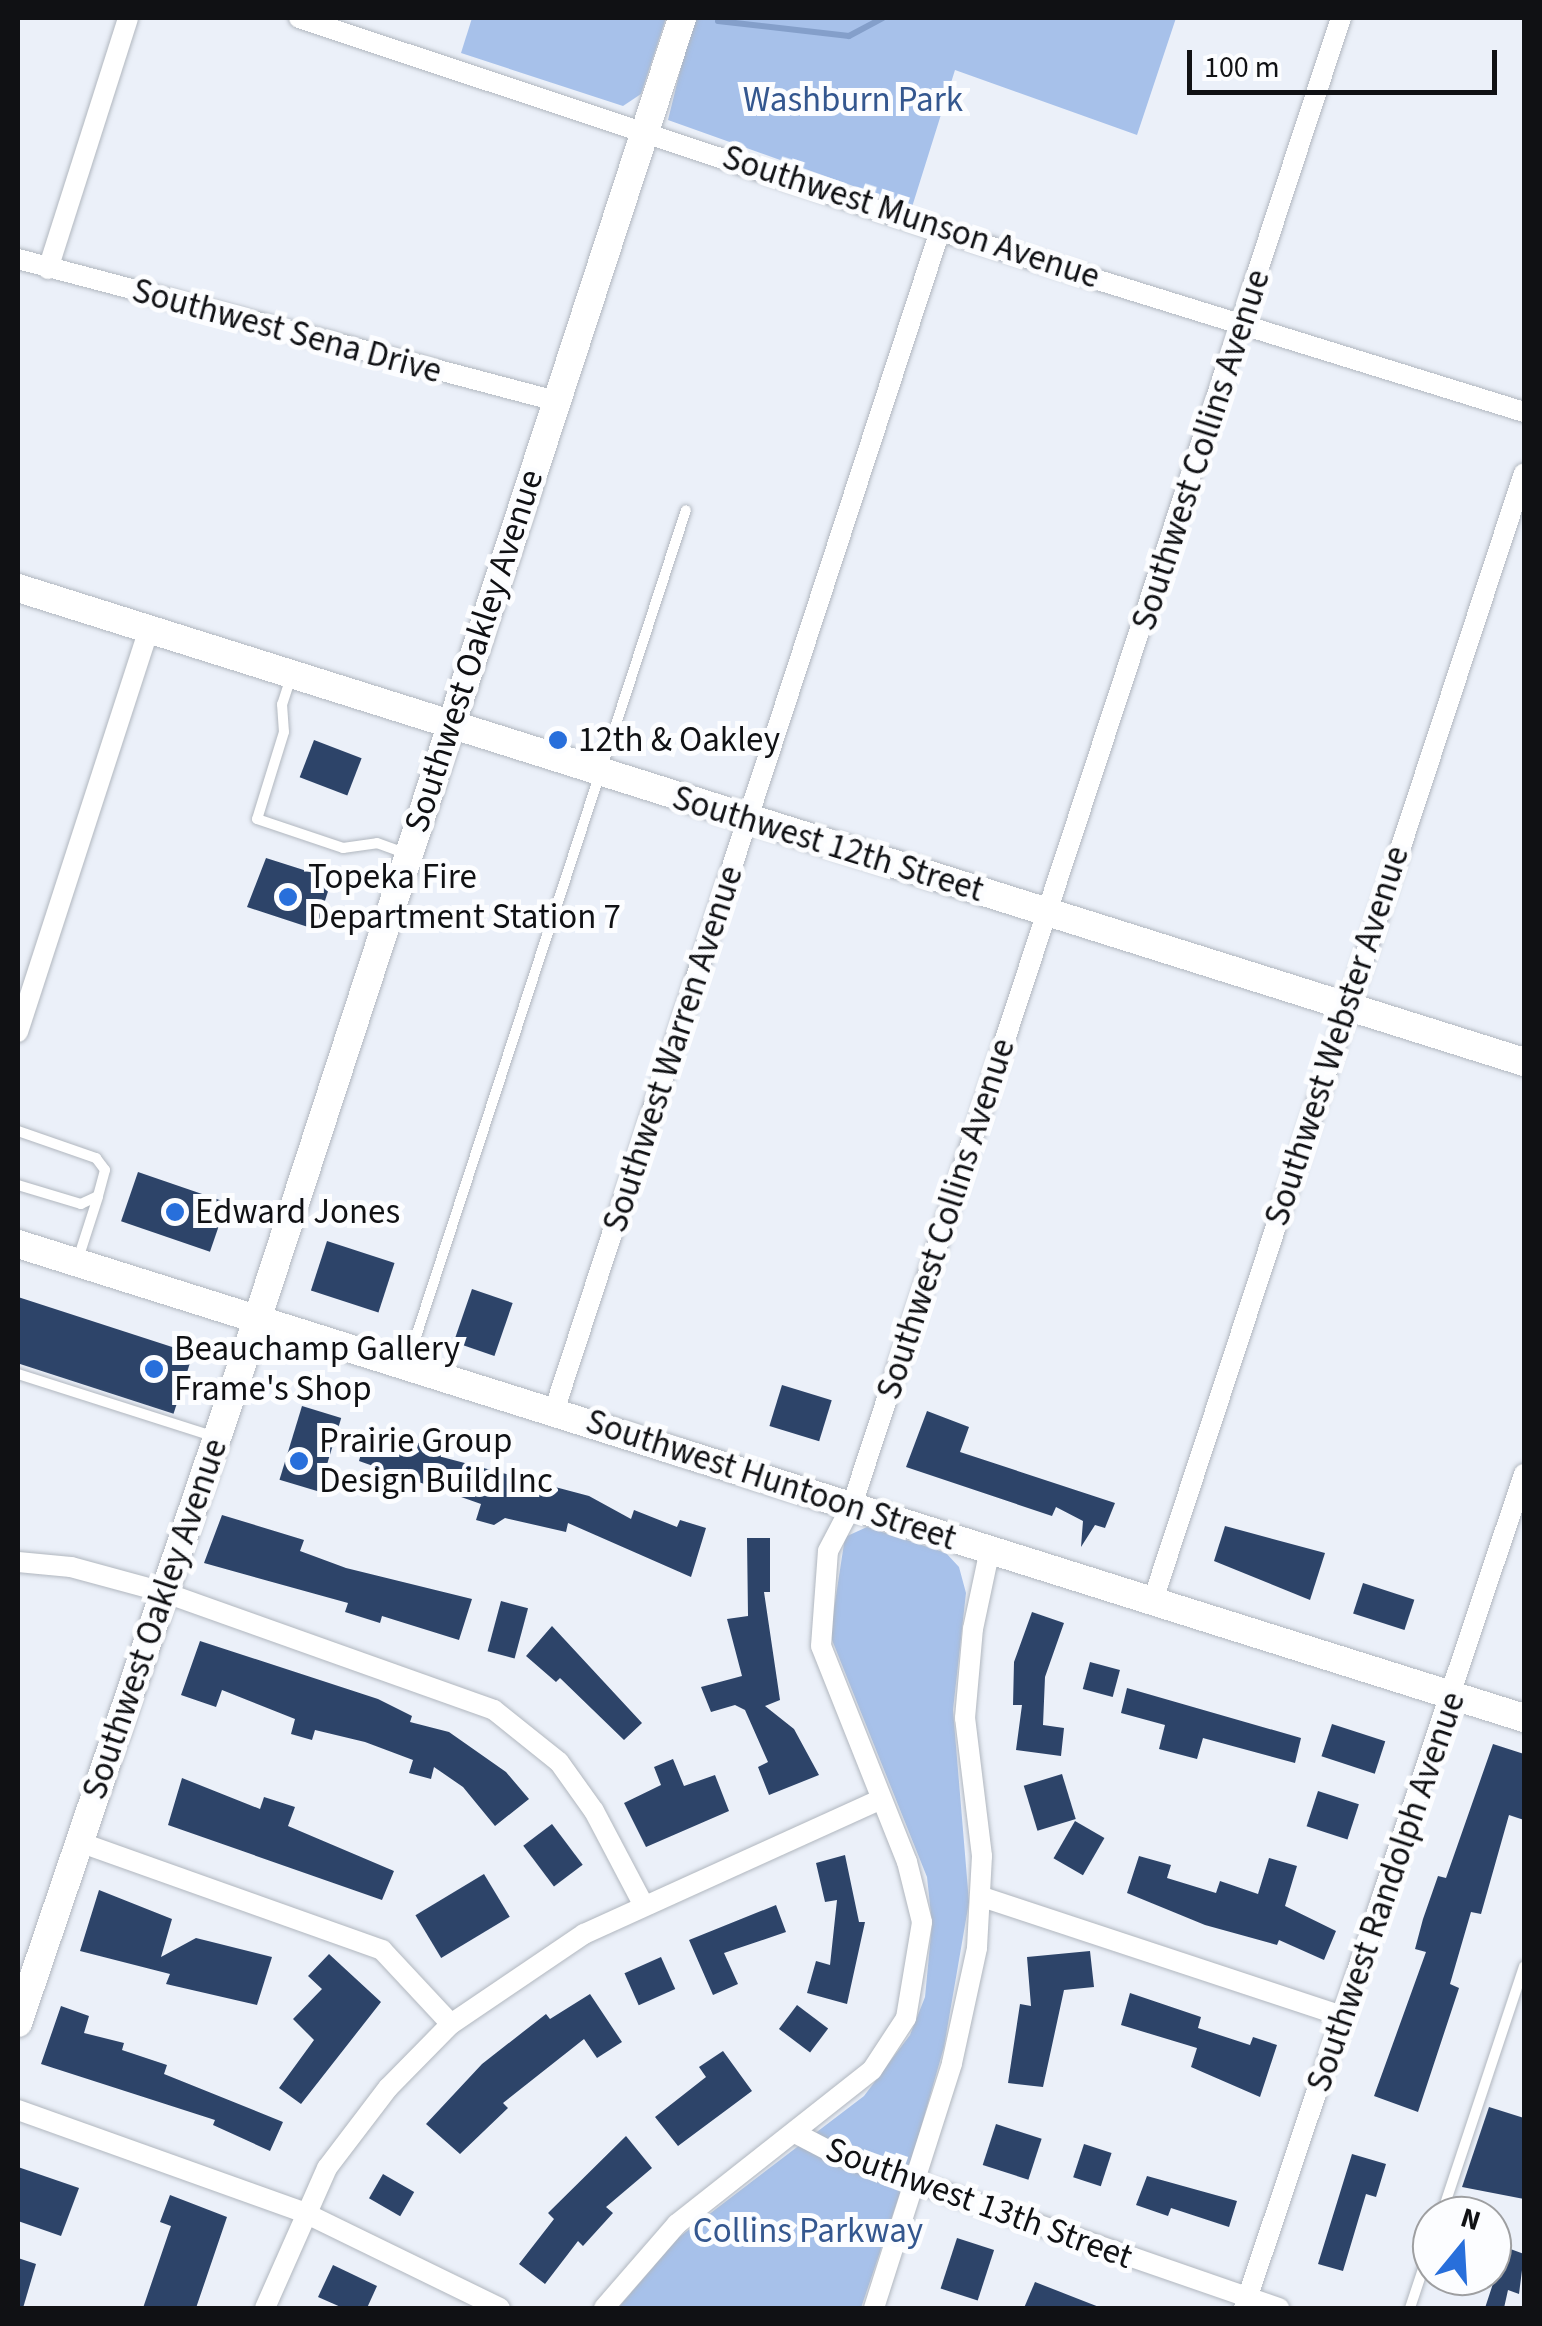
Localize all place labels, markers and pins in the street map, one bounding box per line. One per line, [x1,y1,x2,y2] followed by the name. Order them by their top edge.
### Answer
[578,719,780,761] place label: 12th & Oakley
[547,729,569,751] marker: 12th & Oakley
[308,856,621,938] place label: Topeka Fire Department Station 7
[277,886,299,908] marker: Topeka Fire Department Station 7
[195,1191,400,1233] place label: Edward Jones
[164,1201,186,1223] marker: Edward Jones
[174,1328,460,1410] place label: Beauchamp Gallery Frame's Shop
[143,1358,165,1380] marker: Beauchamp Gallery Frame's Shop
[319,1420,553,1502] place label: Prairie Group Design Build Inc
[288,1450,310,1472] marker: Prairie Group Design Build Inc

